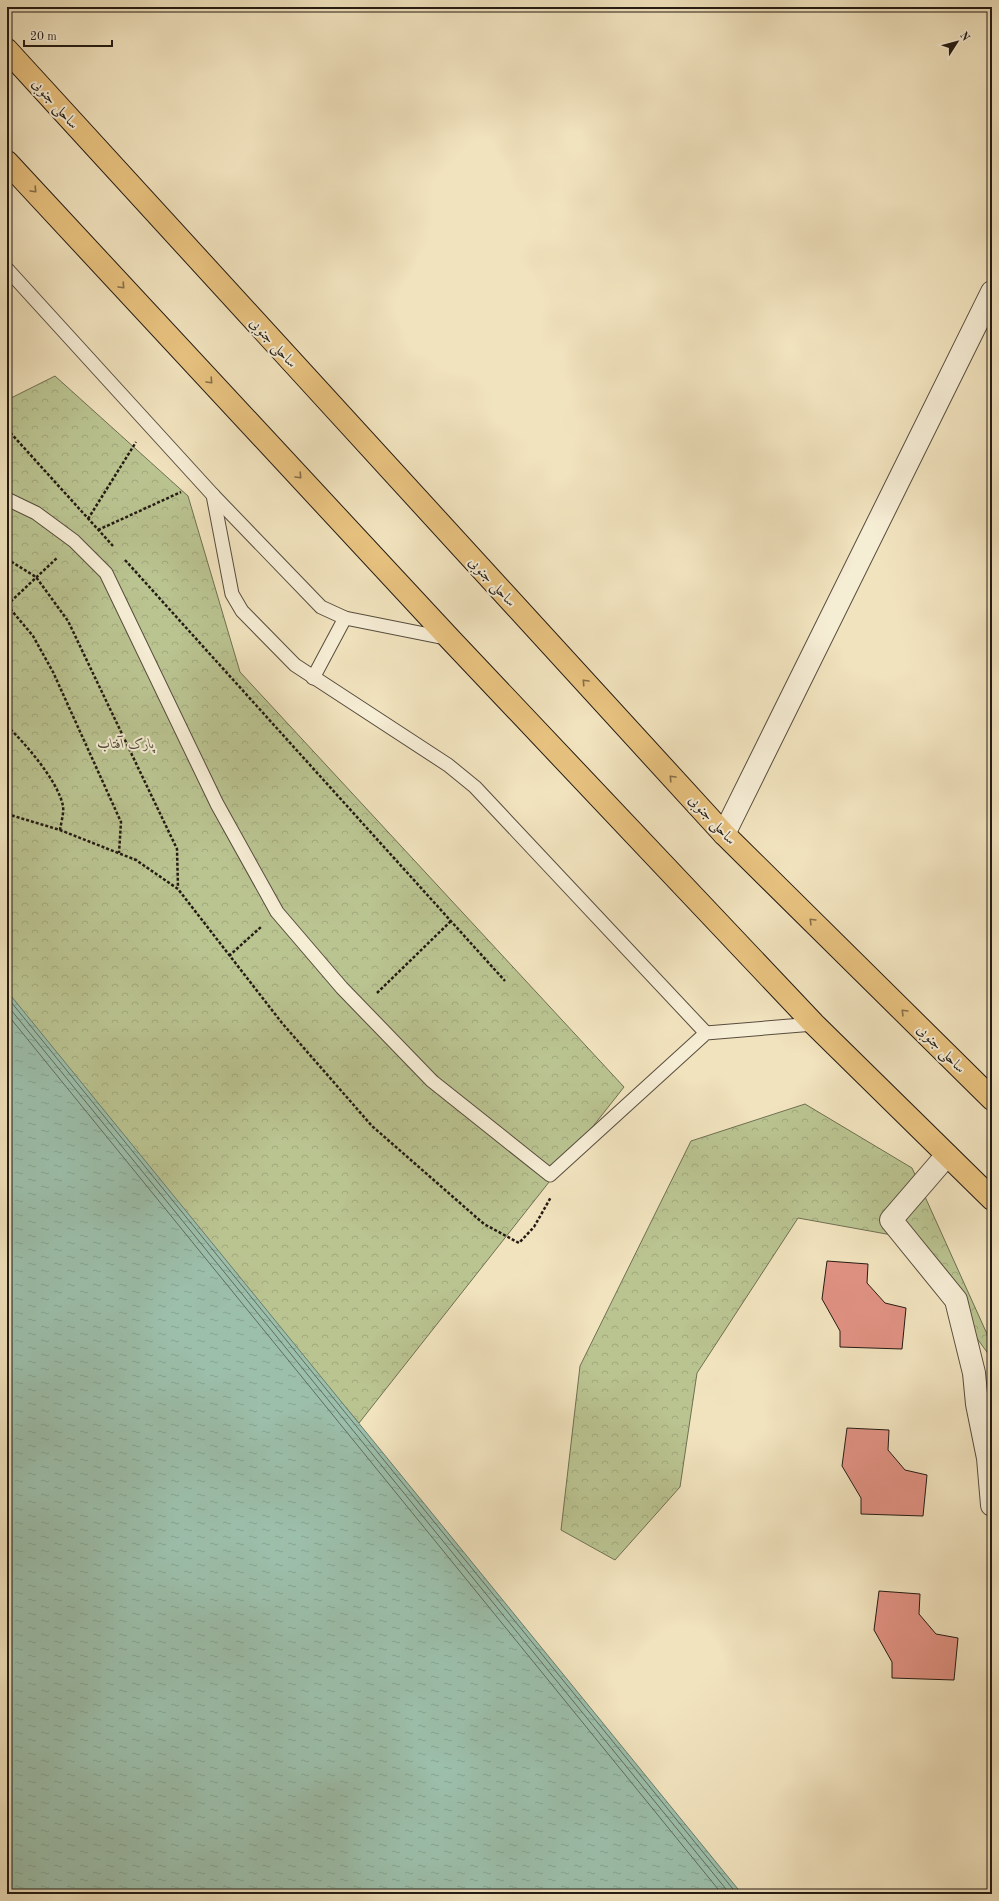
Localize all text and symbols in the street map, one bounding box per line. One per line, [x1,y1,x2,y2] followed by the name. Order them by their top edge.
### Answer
[24,22,112,48] scale bar
[937,22,977,62] north arrow
[957,30,971,44] text: N
[30,31,57,43] text: 20 m
[28,76,81,133] street label: ساحلی جنوبی
[29,185,36,193] one-way arrow
[117,281,124,288] one-way arrow
[245,316,299,372] street label: ساحلی جنوبی
[206,376,213,384] one-way arrow
[294,471,302,479] one-way arrow
[464,555,518,611] street label: ساحلی جنوبی
[582,679,589,687] one-way arrow
[98,735,156,754] park label: پارک آفتاب
[670,775,677,783] one-way arrow
[684,793,738,849] street label: ساحلی جنوبی
[809,918,817,926] one-way arrow
[901,1009,909,1017] one-way arrow
[913,1022,968,1077] street label: ساحلی جنوبی

